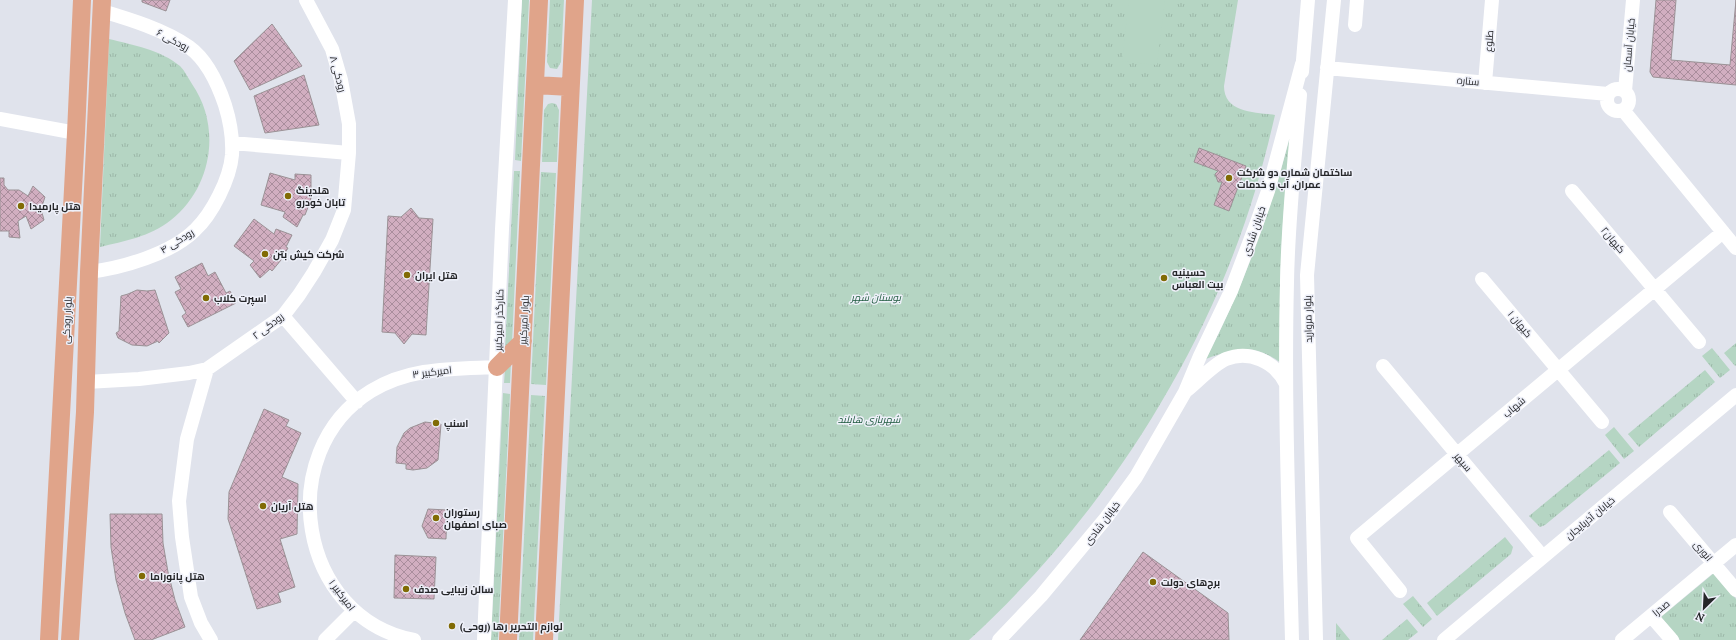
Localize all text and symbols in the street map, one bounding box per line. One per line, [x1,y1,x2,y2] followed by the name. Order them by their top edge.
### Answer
[1620,18,1638,72] street label: خیابان آسمان
[154,26,192,54] street label: رودکی ۶
[1482,30,1496,52] street label: طلوع
[327,55,349,93] street label: رودکی ۸
[1456,73,1480,89] street label: ستاره
[1237,166,1352,191] place label: ساختمان شماره دو شرکت عمران، آب و خدمات
[1224,173,1234,183] marker: ساختمان شماره دو شرکت عمران، آب و خدمات
[296,184,345,209] place label: هلدینگ تابان خودرو
[283,191,293,201] marker: هلدینگ تابان خودرو
[29,200,81,214] place label: هتل پارمیدا
[16,201,26,211] marker: هتل پارمیدا
[1239,205,1269,257] street label: خیابان شادی
[1598,224,1628,256] street label: کیهان۲
[158,226,196,256] street label: رودکی ۴
[273,248,344,261] place label: شرکت کیش بتن
[260,249,270,259] marker: شرکت کیش بتن
[1172,266,1223,291] place label: حسینیه بیت العباس
[415,269,458,282] place label: هتل ایران
[402,270,412,280] marker: هتل ایران
[1159,273,1169,283] marker: حسینیه بیت العباس
[491,289,507,352] street label: کنارگذر امیرکبیر
[849,291,902,304] park label: بوستان شهر
[214,292,267,306] place label: اسپرت کلاب
[201,293,211,303] marker: اسپرت کلاب
[516,295,532,346] street label: بلوار امیرکبیر
[1301,295,1315,343] street label: بلوار مروارید
[59,296,75,344] street label: بلوار رودکی
[1505,308,1535,340] street label: کیهان ۱
[250,310,286,342] street label: رودکی ۲
[412,363,452,381] street label: امیرکبیر ۳
[1500,394,1528,420] street label: شهاب
[838,413,901,426] park label: شهربازی هایلند
[444,417,468,431] place label: اسنپ
[431,418,441,428] marker: اسنپ
[1451,449,1475,474] street label: سپهر
[1563,494,1617,542] street label: خیابان آذربایجان
[1081,499,1123,547] street label: خیابان شادی
[271,500,314,513] place label: هتل آریان
[258,501,268,511] marker: هتل آریان
[444,506,507,531] place label: رستوران صبای اصفهان
[431,513,441,523] marker: رستوران صبای اصفهان
[1691,538,1715,564] street label: انوری
[150,570,205,584] place label: هتل پانوراما
[137,571,147,581] marker: هتل پانوراما
[1161,576,1220,590] place label: برج‌های دولت
[326,577,358,613] street label: امیرکبیر ۱
[1148,577,1158,587] marker: برج‌های دولت
[414,583,493,596] place label: سالن زیبایی صدف
[401,584,411,594] marker: سالن زیبایی صدف
[1684,588,1724,628] north arrow
[1650,597,1672,619] street label: صدرا
[1693,609,1707,625] text: N
[460,620,563,634] place label: لوازم التحریر رها (روحی)
[447,621,457,631] marker: لوازم التحریر رها (روحی)

